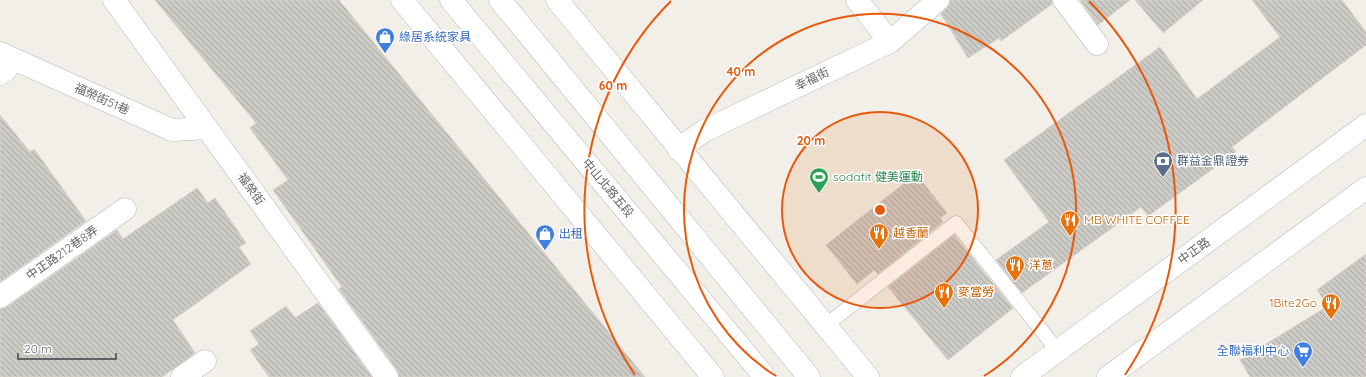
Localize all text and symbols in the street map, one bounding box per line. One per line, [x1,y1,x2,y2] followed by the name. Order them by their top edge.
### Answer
[374,26,396,54] shop icon: 綠居系統家具
[399,29,471,44] place label: 綠居系統家具
[727,64,755,79] text: 40 m
[792,64,831,93] street label: 幸福街
[599,78,627,93] text: 60 m
[72,80,132,117] street label: 福榮街51巷
[797,133,825,148] text: 20 m
[1152,150,1174,178] bank icon: 群益金鼎證券
[1177,153,1249,168] place label: 群益金鼎證券
[579,155,637,220] street label: 中山北路五段
[808,166,830,194] sports icon: sodafit 健美運動
[833,169,923,184] place label: sodafit 健美運動
[235,170,268,208] street label: 福榮街
[873,203,887,217] centre of rings
[1059,209,1081,237] restaurant icon: MB WHITE COFFEE
[1084,212,1190,227] place label: MB WHITE COFFEE
[23,222,101,283] street label: 中正路212巷8弄
[868,222,890,250] restaurant icon: 越香蘭
[534,223,556,251] shop icon: 出租
[893,225,929,240] place label: 越香蘭
[559,226,583,241] place label: 出租
[1175,234,1213,267] street label: 中正路
[1004,254,1026,282] restaurant icon: 洋蔥
[1029,257,1053,272] place label: 洋蔥
[933,281,955,309] restaurant icon: 麥當勞
[958,284,994,299] place label: 麥當勞
[1320,292,1342,320] restaurant icon: 1Bite2Go
[1269,295,1317,310] place label: 1Bite2Go
[18,335,116,361] scale bar
[1292,340,1314,368] supermarket icon: 全聯福利中心
[24,341,52,356] text: 20 m
[1217,343,1289,358] place label: 全聯福利中心

